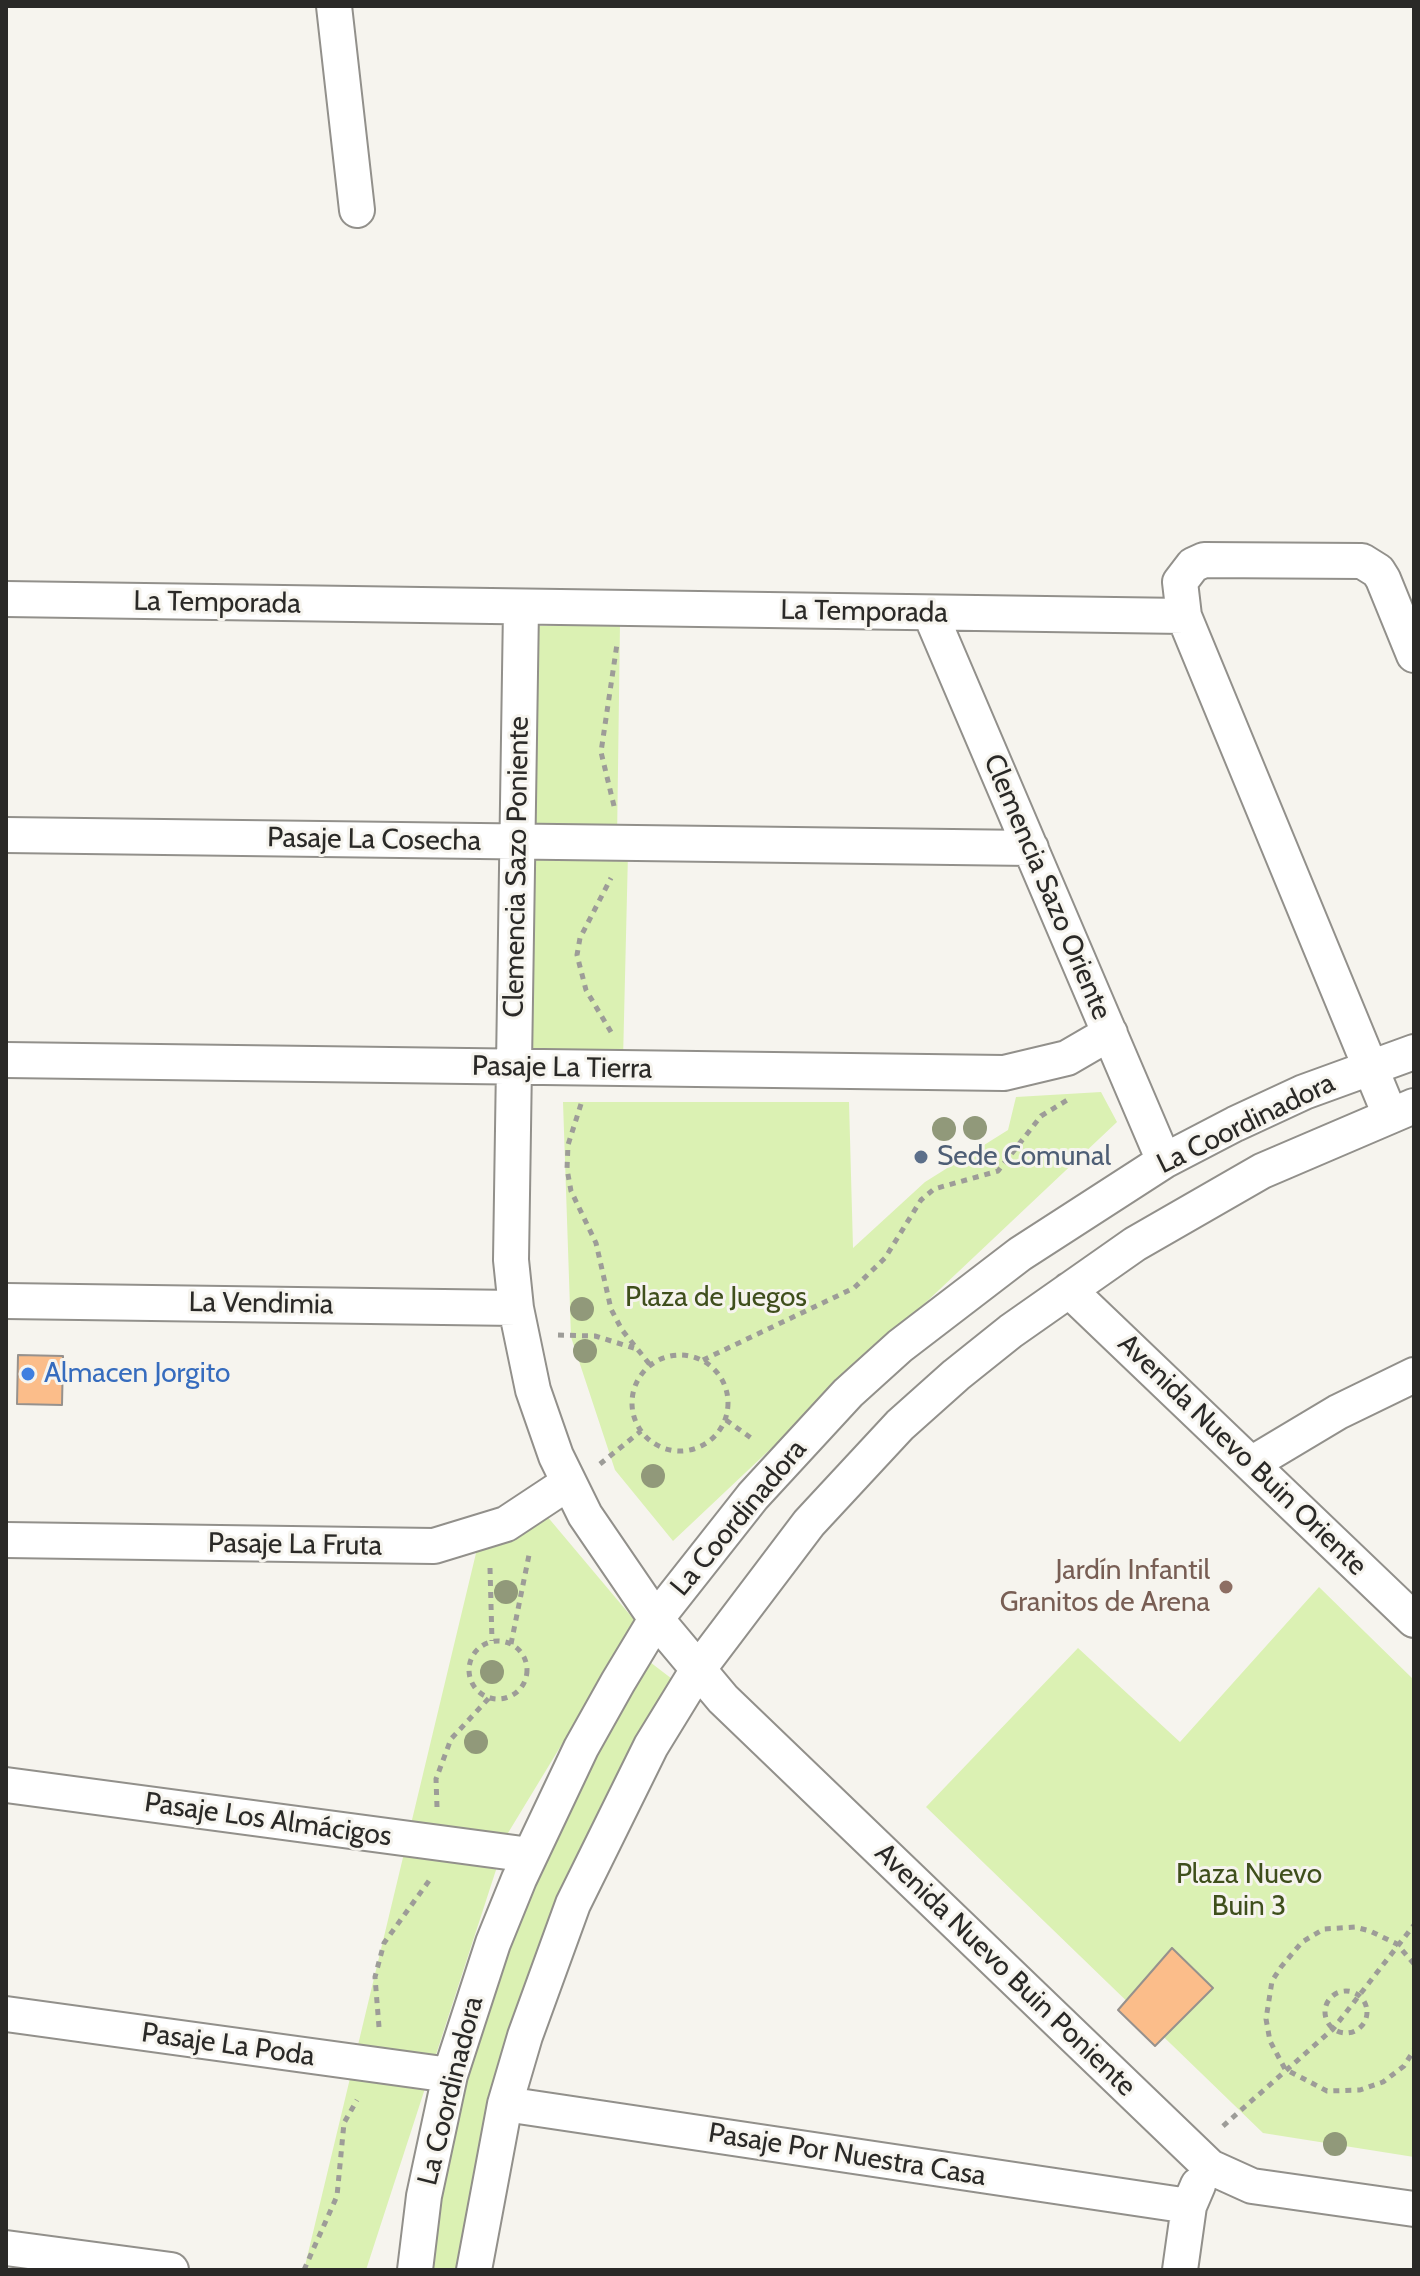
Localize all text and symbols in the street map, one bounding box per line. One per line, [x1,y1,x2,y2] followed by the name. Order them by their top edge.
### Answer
[133,585,301,621] street label: La Temporada
[780,594,948,630] street label: La Temporada
[498,716,536,1018] street label: Clemencia Sazo Poniente
[976,749,1118,1025] street label: Clemencia Sazo Oriente
[267,821,481,859] street label: Pasaje La Cosecha
[472,1050,652,1086] street label: Pasaje La Tierra
[1152,1066,1340,1182] street label: La Coordinadora
[937,1140,1111,1174] place label: Sede Comunal
[912,1148,930,1166] marker: Sede Comunal
[625,1281,807,1315] park label: Plaza de Juegos
[188,1286,334,1322] street label: La Vendimia
[1110,1327,1374,1583] street label: Avenida Nuevo Buin Oriente
[44,1357,230,1391] place label: Almacen Jorgito
[19,1365,37,1383] marker: Almacen Jorgito
[664,1433,814,1603] street label: La Coordinadora
[208,1527,382,1563] street label: Pasaje La Fruta
[1000,1554,1210,1620] place label: Jardín Infantil Granitos de Arena
[1217,1578,1235,1596] marker: Jardín Infantil Granitos de Arena
[142,1786,394,1854] street label: Pasaje Los Almácigos
[868,1836,1142,2104] street label: Avenida Nuevo Buin Poniente
[1176,1858,1322,1924] park label: Plaza Nuevo Buin 3
[411,1993,491,2189] street label: La Coordinadora
[139,2016,317,2074] street label: Pasaje La Poda
[706,2116,988,2194] street label: Pasaje Por Nuestra Casa

